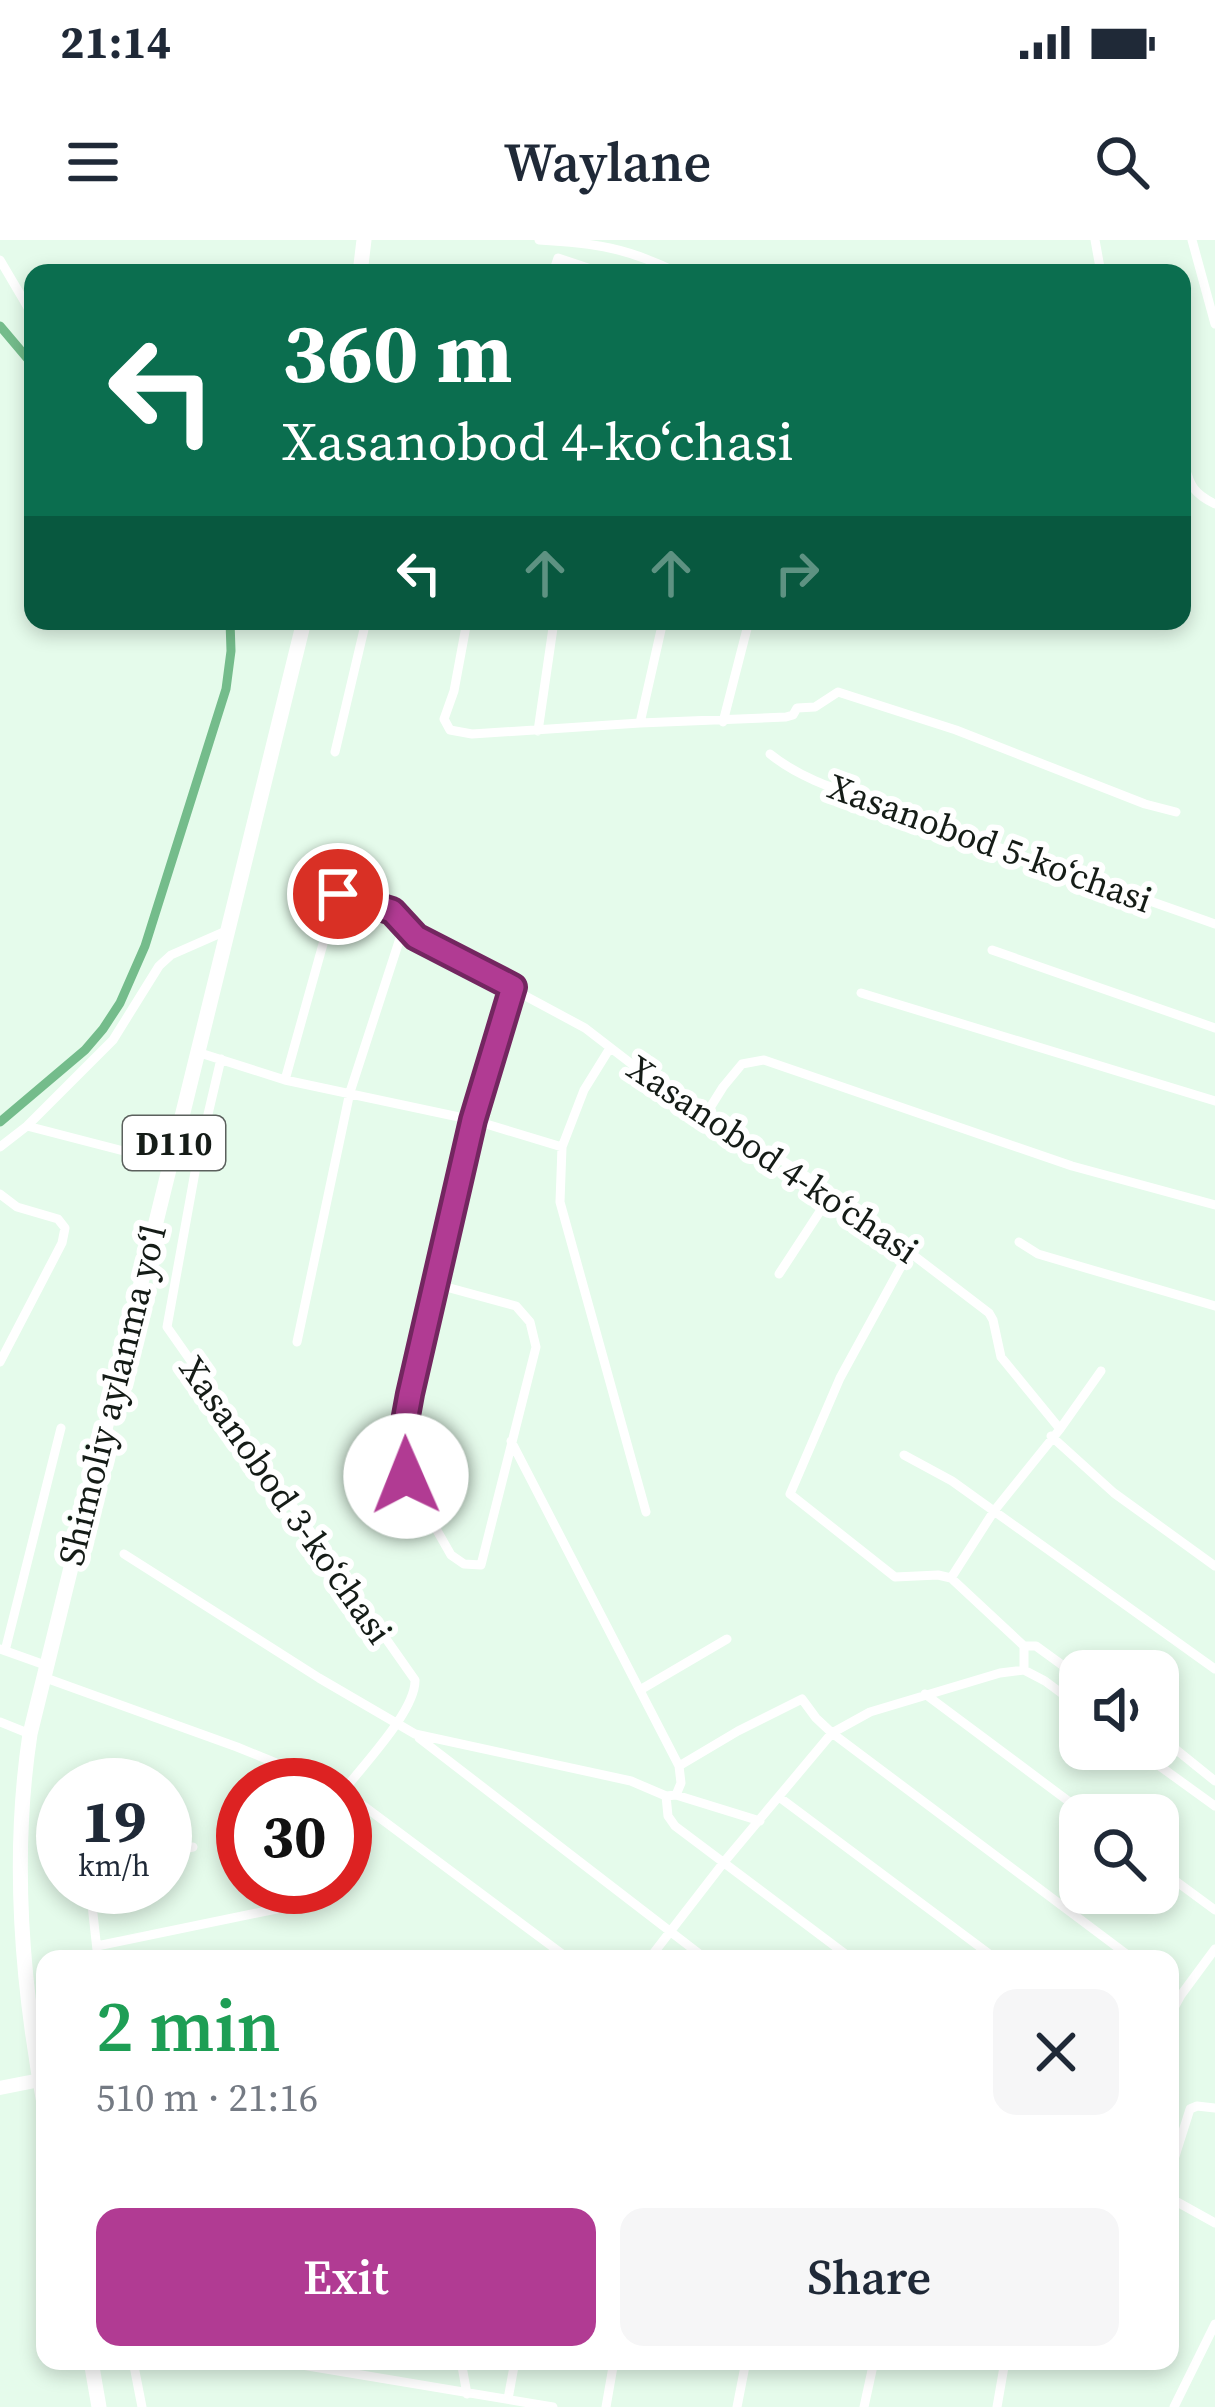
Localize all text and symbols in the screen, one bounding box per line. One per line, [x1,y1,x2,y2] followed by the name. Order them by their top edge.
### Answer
[60,11,171,73] text: 21:14
[504,125,711,199] text: Waylane
[60,129,126,195] icon: menu
[1089,129,1155,195] icon: search
[282,295,513,410] text: 360 m
[84,312,240,468] icon: left
[282,404,794,478] text: Xasanobod 4-koʻchasi
[386,540,452,606] icon: left
[512,540,578,606] icon: ahead
[638,540,704,606] icon: ahead
[764,540,830,606] icon: right
[821,762,1159,924] street label: Xasanobod 5-koʻchasi
[287,843,389,945] pin
[305,861,371,927] icon: arrive
[618,1043,928,1275] street label: Xasanobod 4-koʻchasi
[123,1116,225,1170] road number: D110
[46,1220,178,1570] street label: Shimoliy aylanma yoʻl
[168,1346,404,1654] street label: Xasanobod 3-koʻchasi
[343,1413,469,1539] position arrow
[1059,1650,1179,1914] map controls
[1059,1650,1179,1770] button: sound
[216,1758,372,1914] speed limit sign: 30
[81,1780,147,1862] text: 19
[1059,1794,1179,1914] button: search
[78,1845,150,1886] text: km/h
[96,1976,281,2075] text: 2 min
[993,1989,1119,2115] button: close
[96,2071,318,2124] text: 510 m · 21:16
[96,2208,596,2346] button: Exit
[620,2208,1119,2346] button: Share

